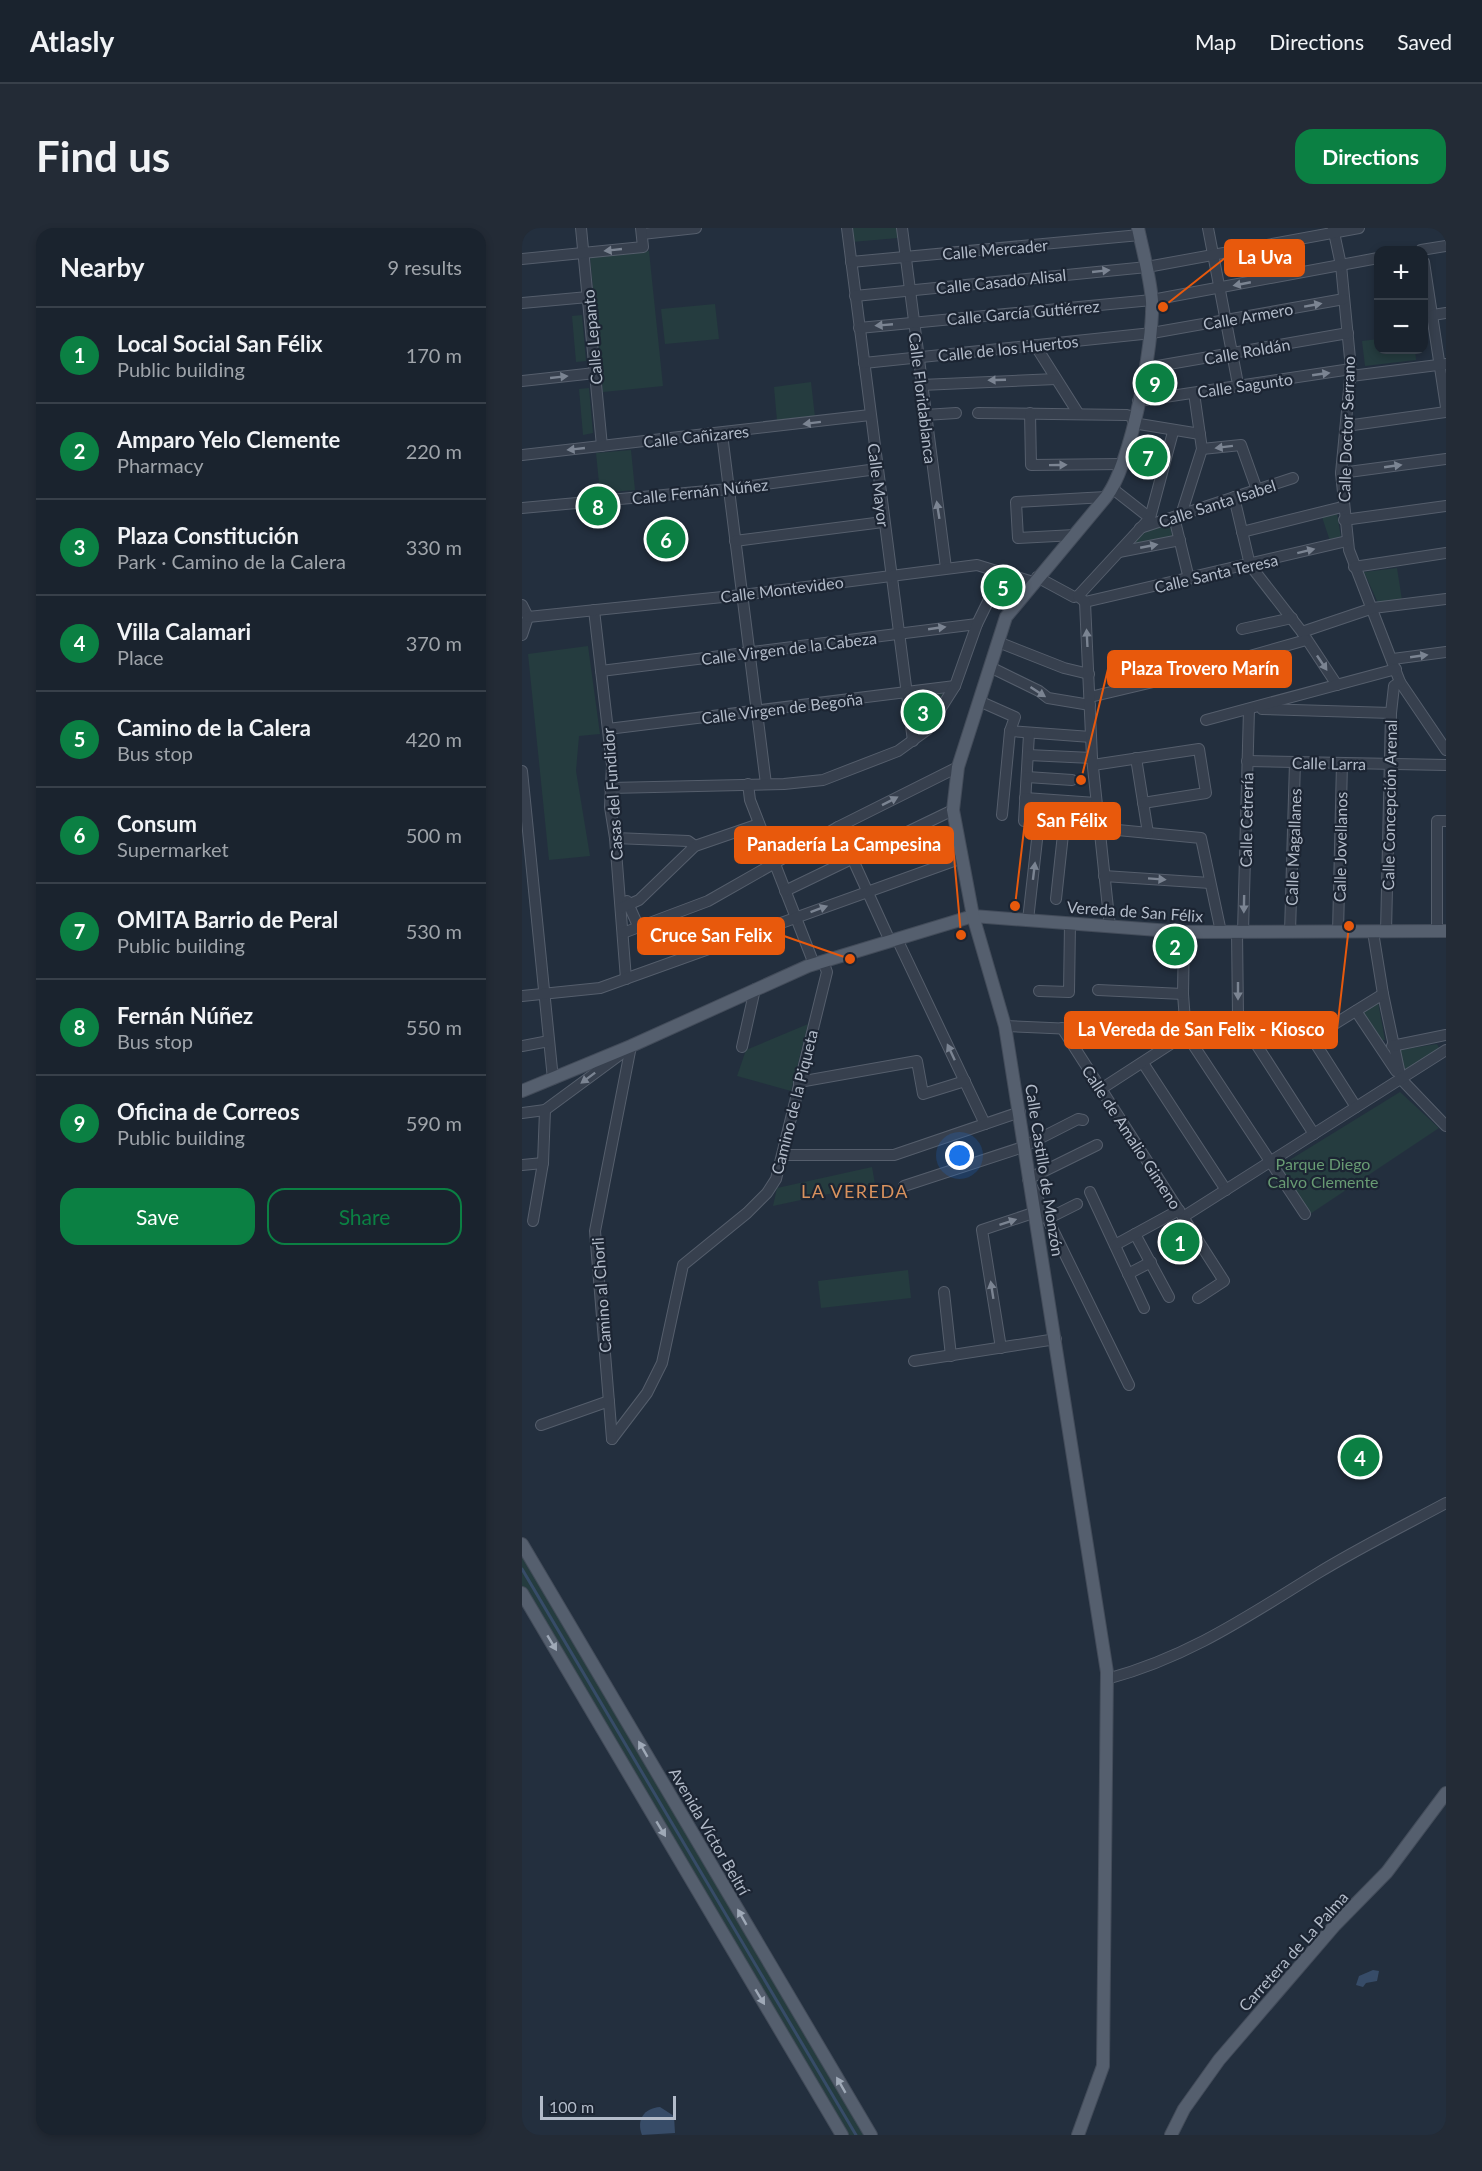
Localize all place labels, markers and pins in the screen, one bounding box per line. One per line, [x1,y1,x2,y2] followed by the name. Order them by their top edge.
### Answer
[1225,240,1304,276] callout: La Uva
[1136,360,1174,406] pin: 9
[1128,434,1168,480] pin: 7
[578,484,618,528] pin: 8
[646,516,686,562] pin: 6
[984,564,1022,610] pin: 5
[1108,651,1291,687] callout: Plaza Trovero Marín
[904,690,942,734] pin: 3
[1025,803,1120,839] callout: San Félix
[735,827,953,863] callout: Panadería La Campesina
[638,918,784,954] callout: Cruce San Felix
[1156,924,1194,968] pin: 2
[1065,1012,1337,1048] callout: La Vereda de San Felix - Kiosco
[1160,1220,1200,1264] pin: 1
[1340,1434,1380,1480] pin: 4

